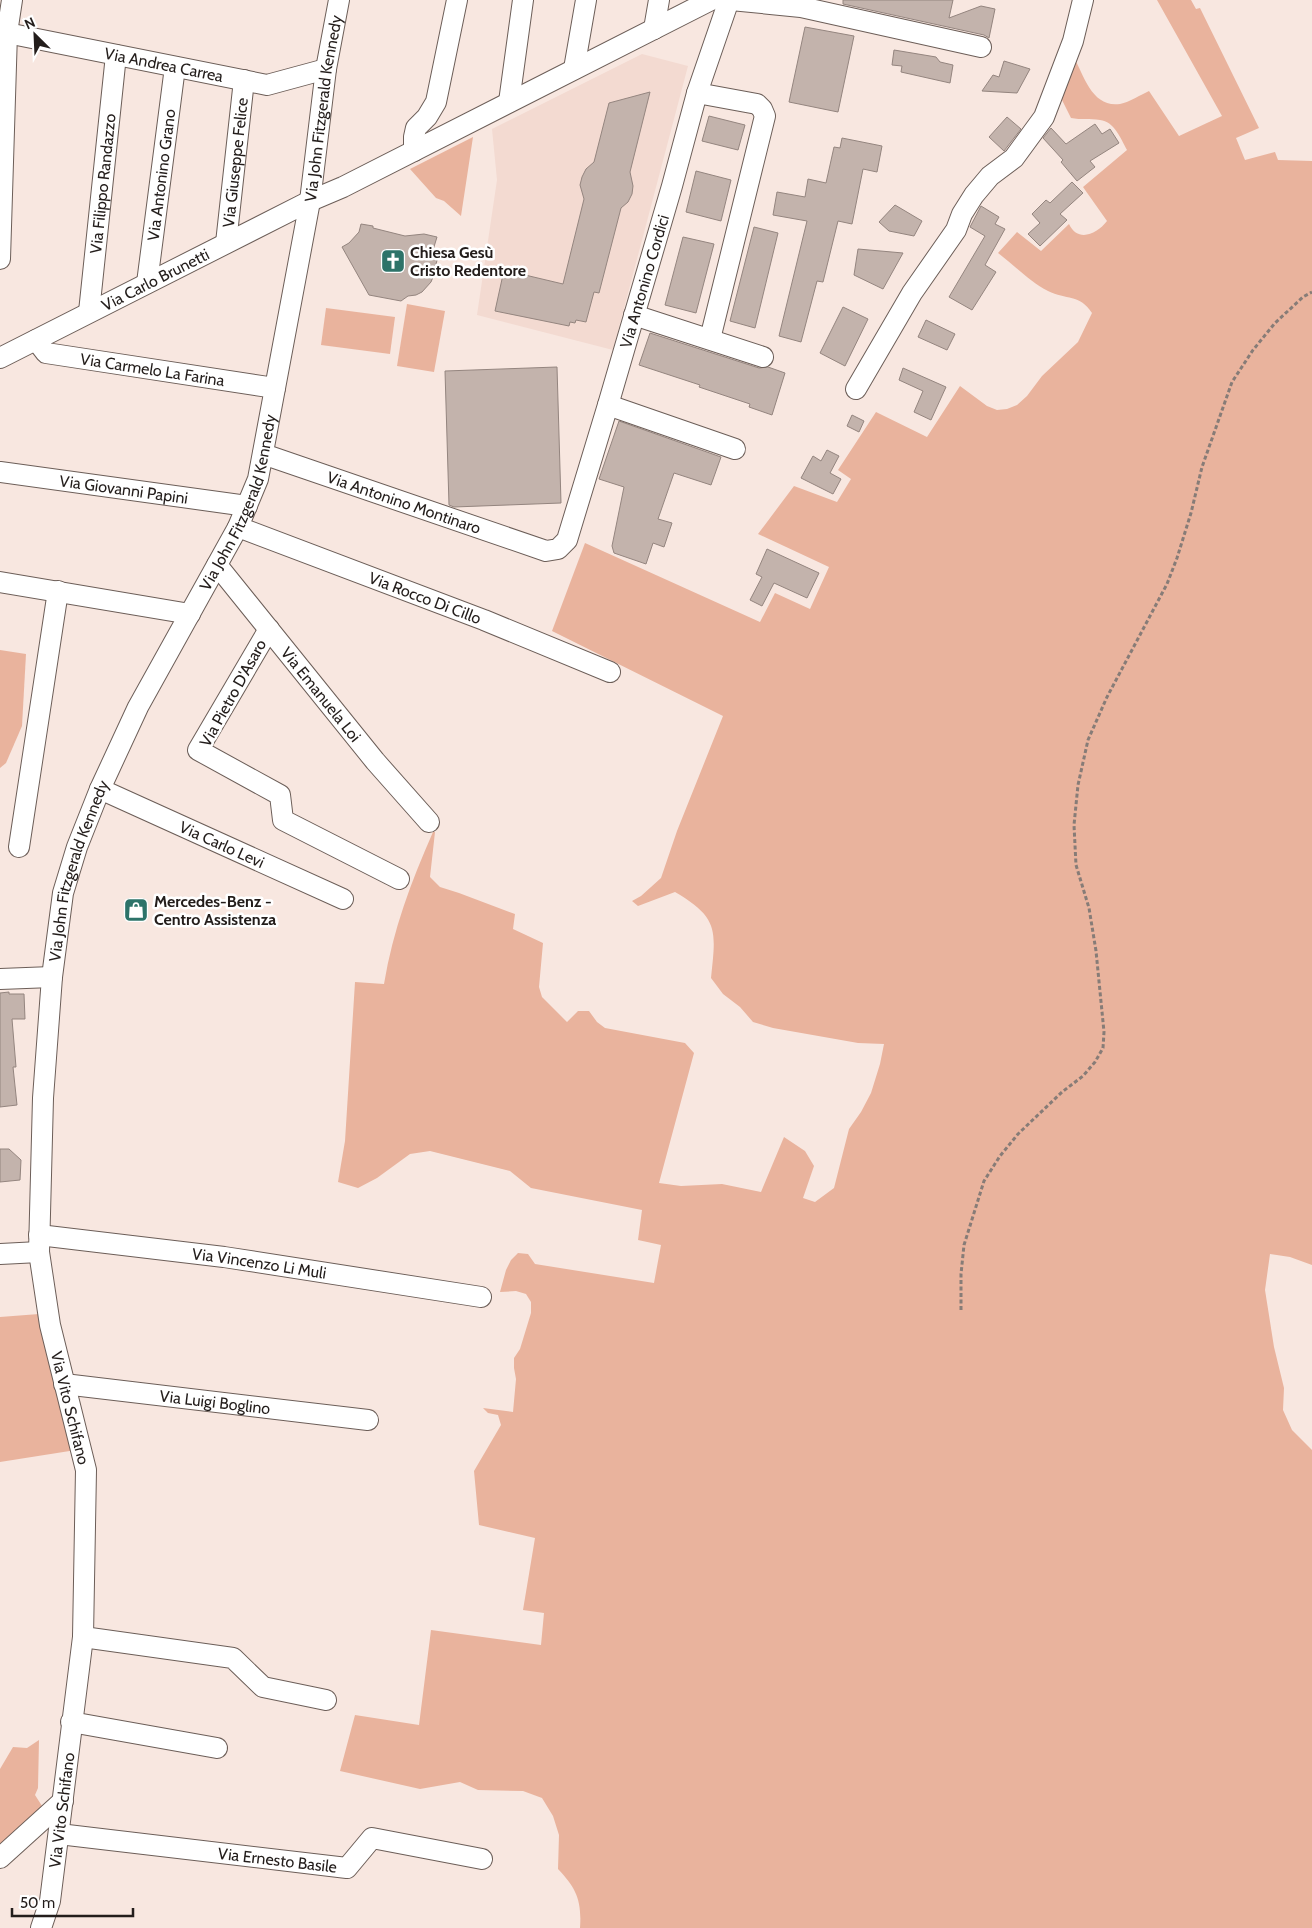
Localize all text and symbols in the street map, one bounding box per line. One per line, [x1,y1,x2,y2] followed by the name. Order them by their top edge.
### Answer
[10,10,60,60] north arrow
[22,13,38,33] text: N
[300,13,345,203] street label: Via John Fitzgerald Kennedy
[103,43,225,86] street label: Via Andrea Carrea
[218,97,251,228] street label: Via Giuseppe Felice
[143,108,179,242] street label: Via Antonino Grano
[86,112,119,255] street label: Via Filippo Randazzo
[616,212,673,350] street label: Via Antonino Cordici
[410,243,526,280] place label: Chiesa Gesù Cristo Redentore
[98,244,212,315] street label: Via Carlo Brunetti
[380,248,406,274] church icon: Chiesa Gesù Cristo Redentore
[79,349,226,390] street label: Via Carmelo La Farina
[195,413,279,594] street label: Via John Fitzgerald Kennedy
[325,467,484,538] street label: Via Antonino Montinaro
[58,471,189,507] street label: Via Giovanni Papini
[366,568,484,628] street label: Via Rocco Di Cillo
[196,636,270,750] street label: Via Pietro D'Asaro
[277,643,365,745] street label: Via Emanuela Loi
[45,777,112,963] street label: Via John Fitzgerald Kennedy
[177,817,268,872] street label: Via Carlo Levi
[154,892,276,929] place label: Mercedes-Benz - Centro Assistenza
[123,897,149,923] shop icon: Mercedes-Benz - Centro Assistenza
[191,1244,328,1282] street label: Via Vincenzo Li Muli
[47,1349,93,1467] street label: Via Vito Schifano
[158,1386,272,1418] street label: Via Luigi Boglino
[45,1751,78,1869] street label: Via Vito Schifano
[217,1843,338,1876] street label: Via Ernesto Basile
[12,1886,134,1918] scale bar
[20,1894,55,1912] text: 50 m

